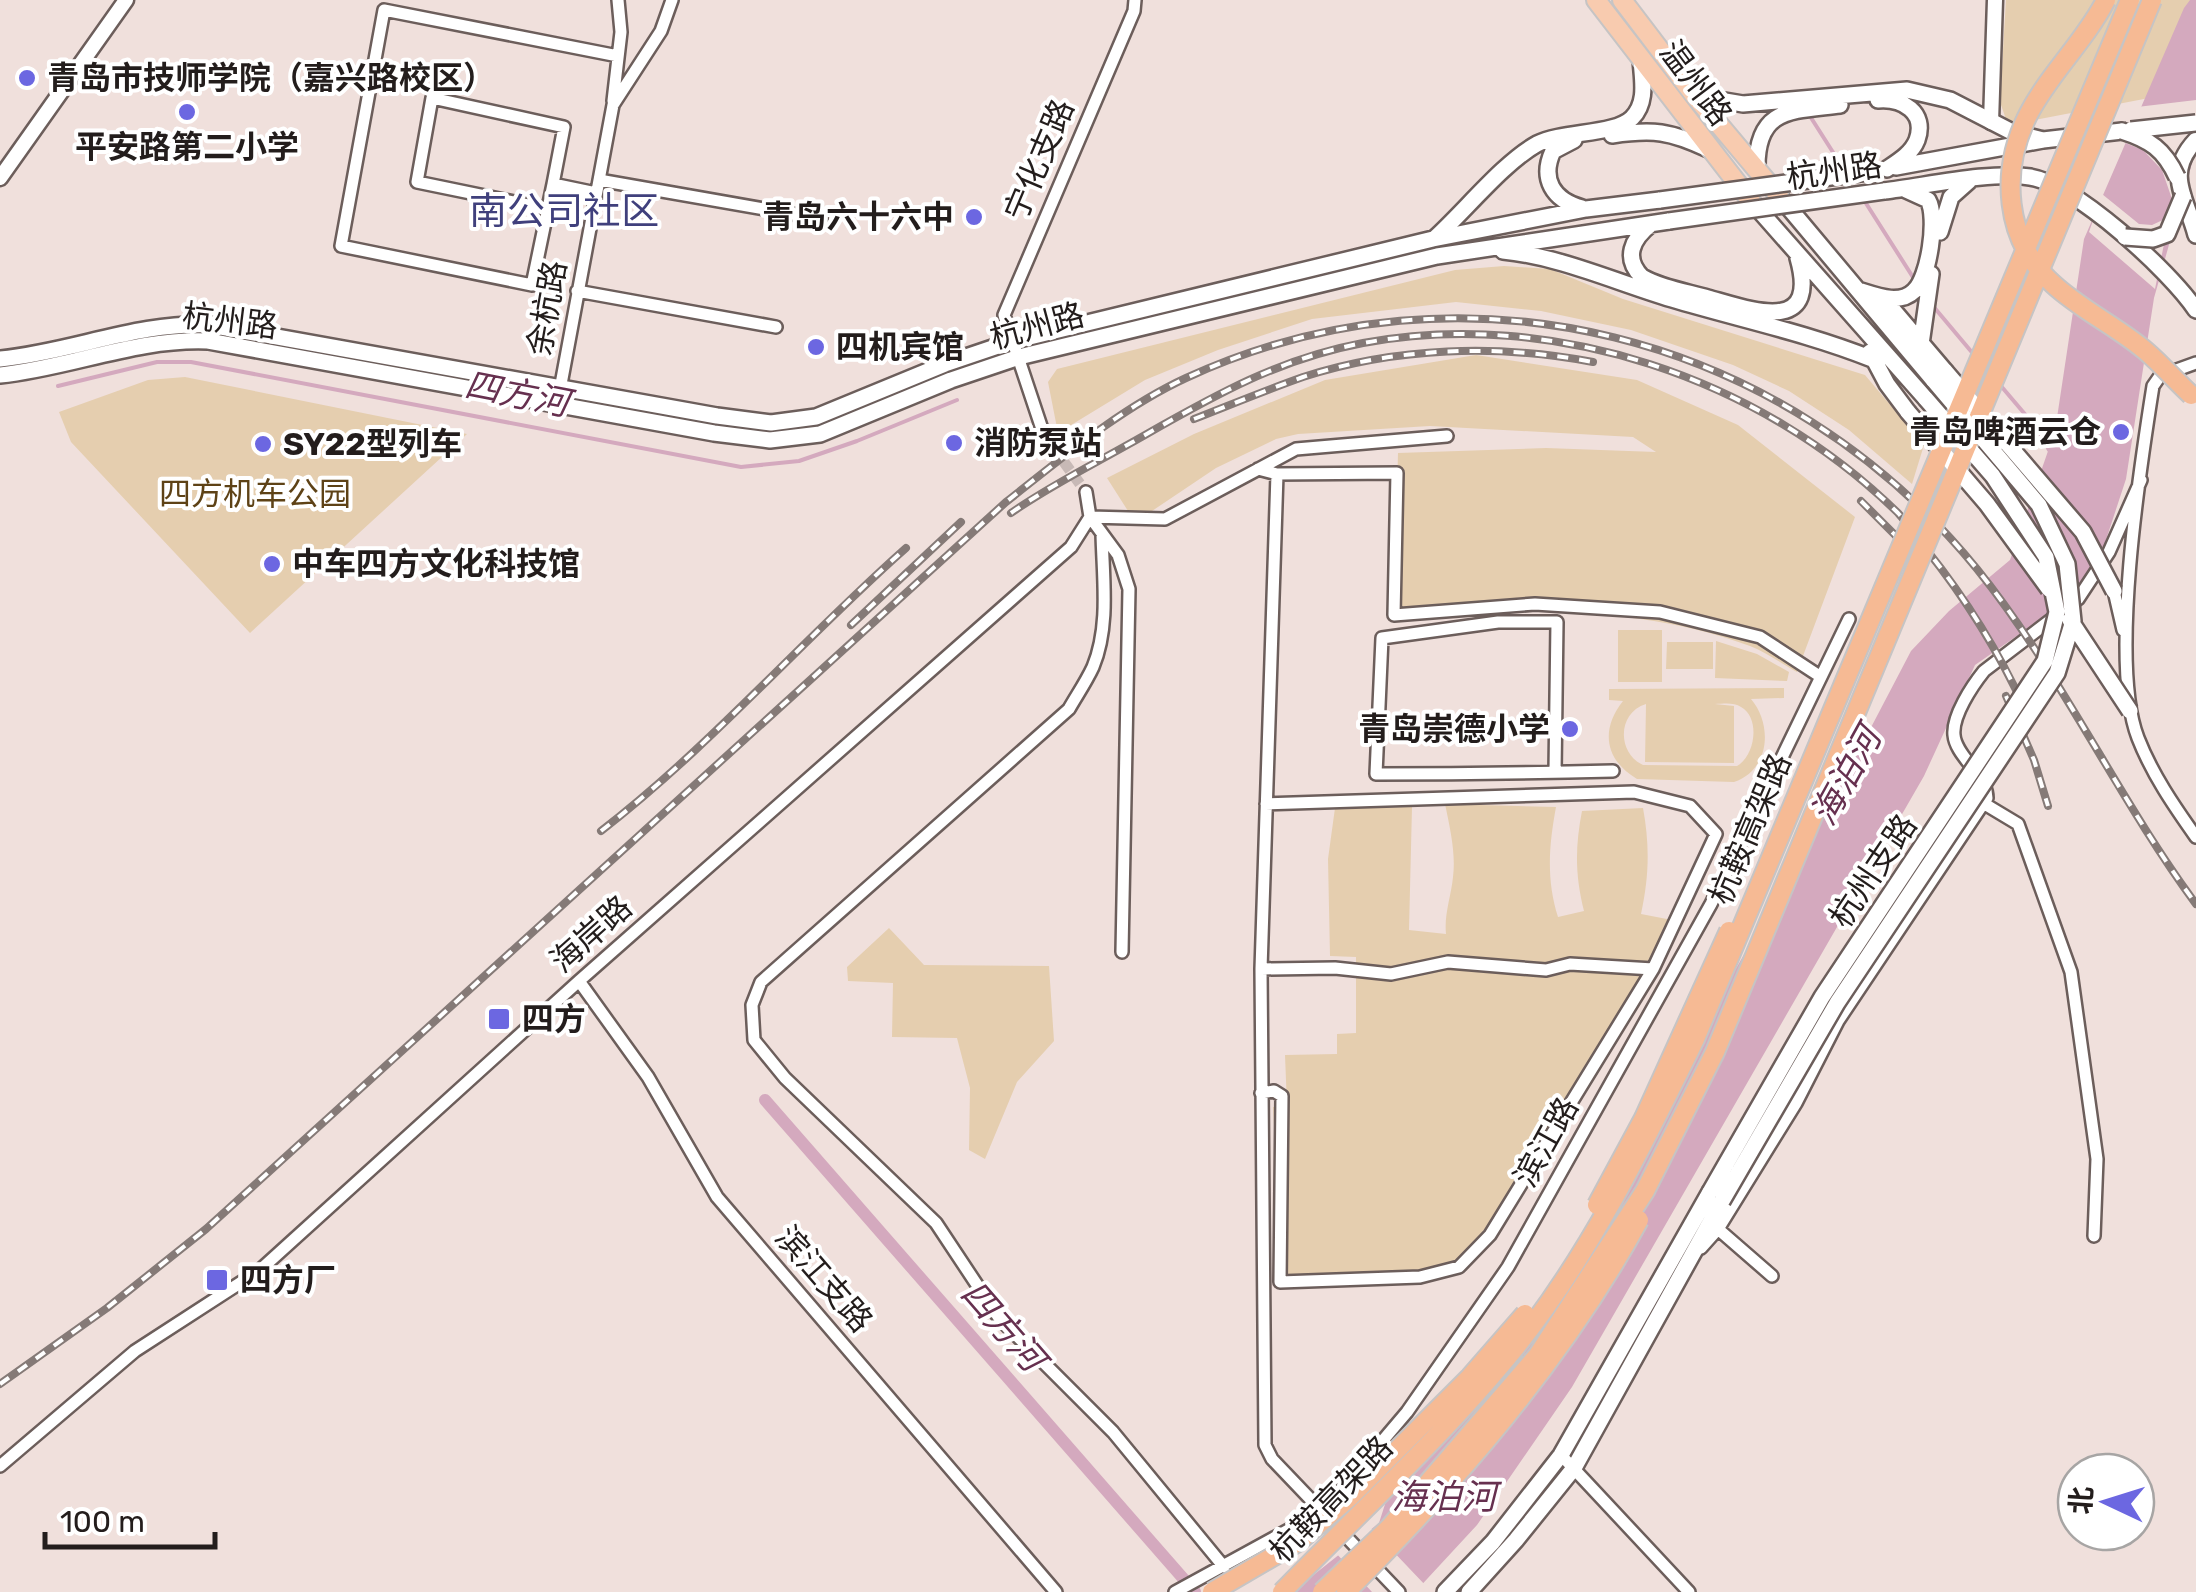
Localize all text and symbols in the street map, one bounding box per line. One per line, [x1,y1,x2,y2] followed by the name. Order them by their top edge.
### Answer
[1652,33,1740,133] street label: 温州路
[47,59,495,97] place label: 青岛市技师学院（嘉兴路校区）
[16,67,38,89] marker: 青岛市技师学院（嘉兴路校区）
[997,94,1081,226] street label: 宁化支路
[176,101,198,123] marker: 平安路第二小学
[75,128,299,166] place label: 平安路第二小学
[1784,146,1884,196] street label: 杭州路
[469,188,659,234] district label: 南公司社区
[762,198,954,236] place label: 青岛六十六中
[963,206,985,228] marker: 青岛六十六中
[520,257,574,359] street label: 余杭路
[986,295,1088,357] street label: 杭州路
[180,296,280,346] street label: 杭州路
[836,328,964,366] place label: 四机宾馆
[805,336,827,358] marker: 四机宾馆
[461,363,578,426] water label: 四方河
[1909,413,2101,451] place label: 青岛啤酒云仓
[2110,421,2132,443] marker: 青岛啤酒云仓
[974,424,1102,462] place label: 消防泵站
[283,425,462,463] place label: SY22型列车
[943,432,965,454] marker: 消防泵站
[252,433,274,455] marker: SY22型列车
[159,475,351,513] park label: 四方机车公园
[292,545,580,583] place label: 中车四方文化科技馆
[261,553,283,575] marker: 中车四方文化科技馆
[1358,710,1550,748] place label: 青岛崇德小学
[1802,715,1893,832] water label: 海泊河
[1559,718,1581,740] marker: 青岛崇德小学
[1701,748,1799,910] street label: 杭鞍高架路
[1821,807,1925,935] street label: 杭州支路
[543,888,639,980] street label: 海岸路
[522,1000,586,1038] place label: 四方
[486,1006,512,1032] marker: 四方
[1506,1091,1586,1193] street label: 滨江路
[768,1218,880,1340] street label: 滨江支路
[240,1261,336,1299] place label: 四方厂
[204,1267,230,1293] marker: 四方厂
[953,1273,1057,1384] water label: 四方河
[1262,1428,1400,1570] street label: 杭鞍高架路
[2056,1452,2156,1552] north arrow
[1391,1476,1502,1518] water label: 海泊河
[2064,1485,2099,1515] text: 北
[45,1487,215,1549] scale bar
[60,1504,145,1540] text: 100 m

